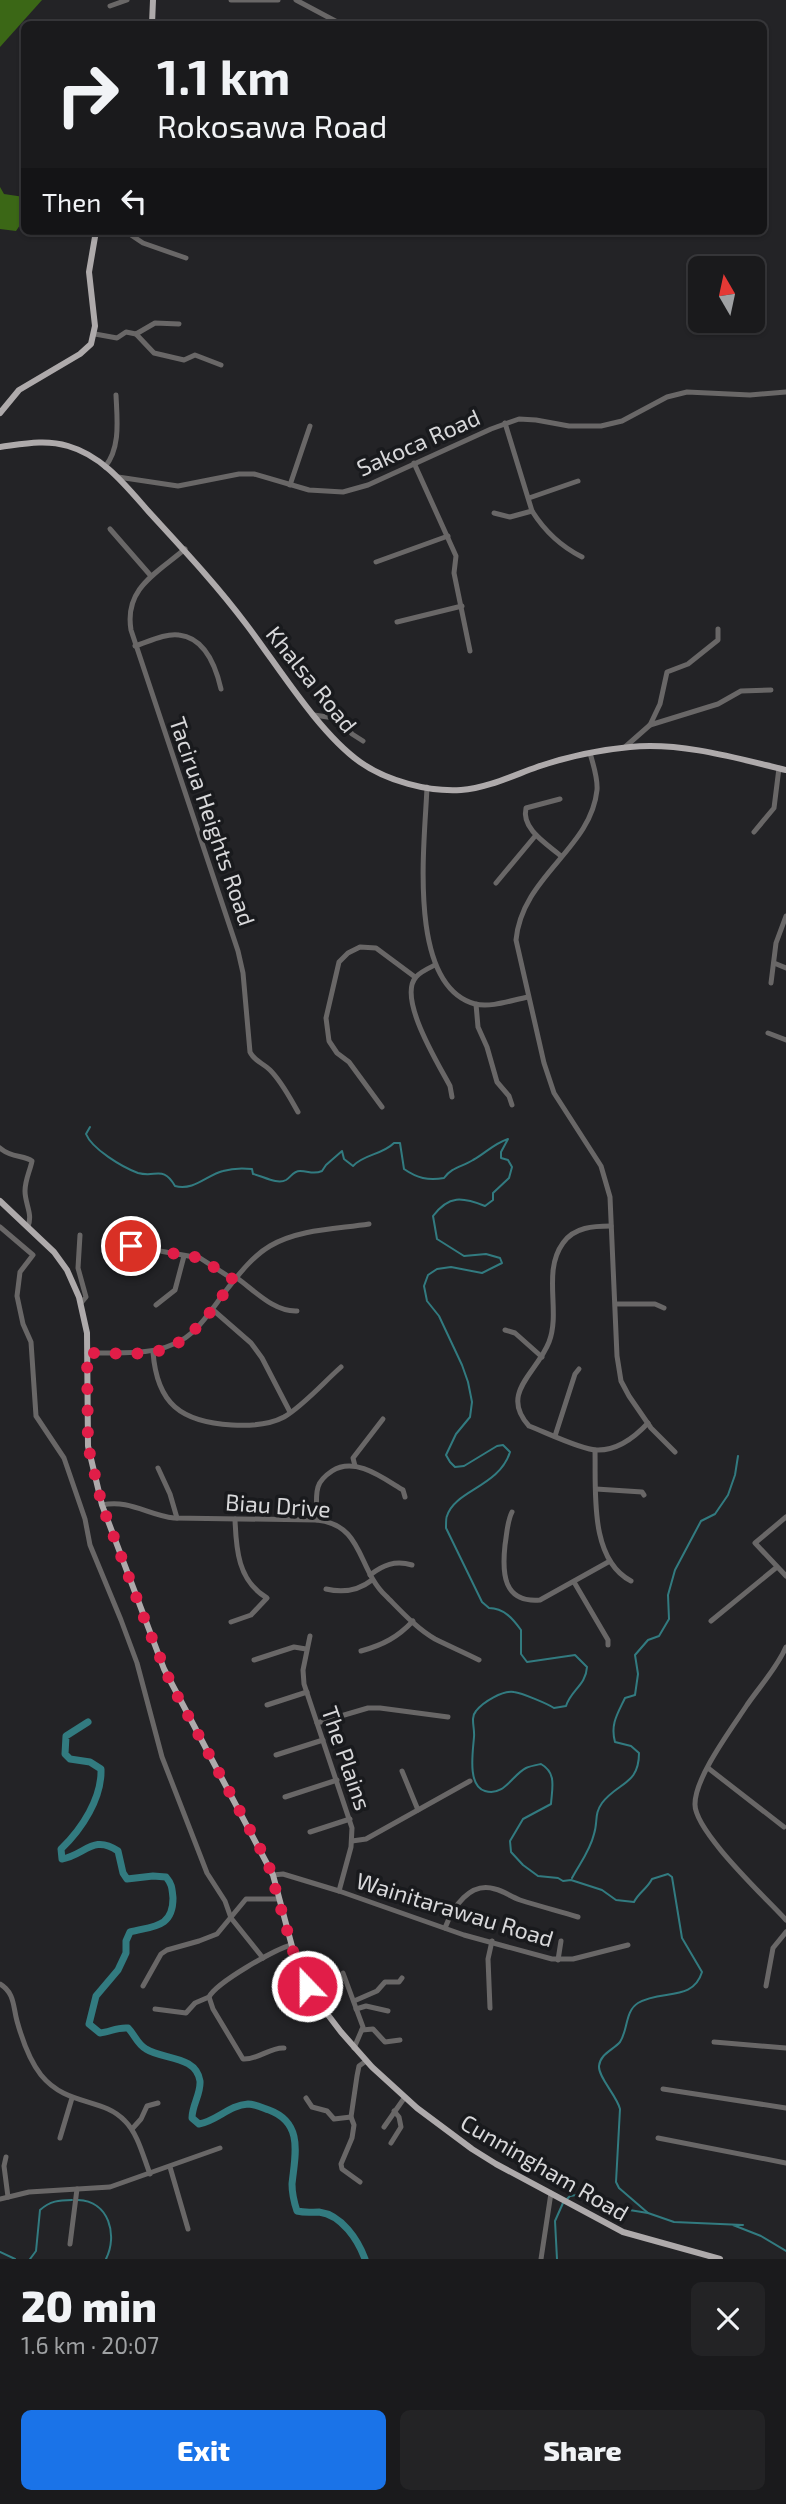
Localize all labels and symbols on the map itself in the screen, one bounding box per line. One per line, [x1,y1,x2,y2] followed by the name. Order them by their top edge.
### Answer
[688,256,765,332] north arrow
[352,402,484,482] street label: Sakoca Road
[261,620,363,738] street label: Khalsa Road
[164,713,262,929] street label: Tacirua Heights Road
[101,1216,161,1276] pin
[224,1487,332,1523] street label: Biau Drive
[316,1702,378,1814] street label: The Plains
[353,1866,557,1952] street label: Wainitarawau Road
[270,1949,344,2023] position arrow
[456,2108,634,2226] street label: Cunningham Road

